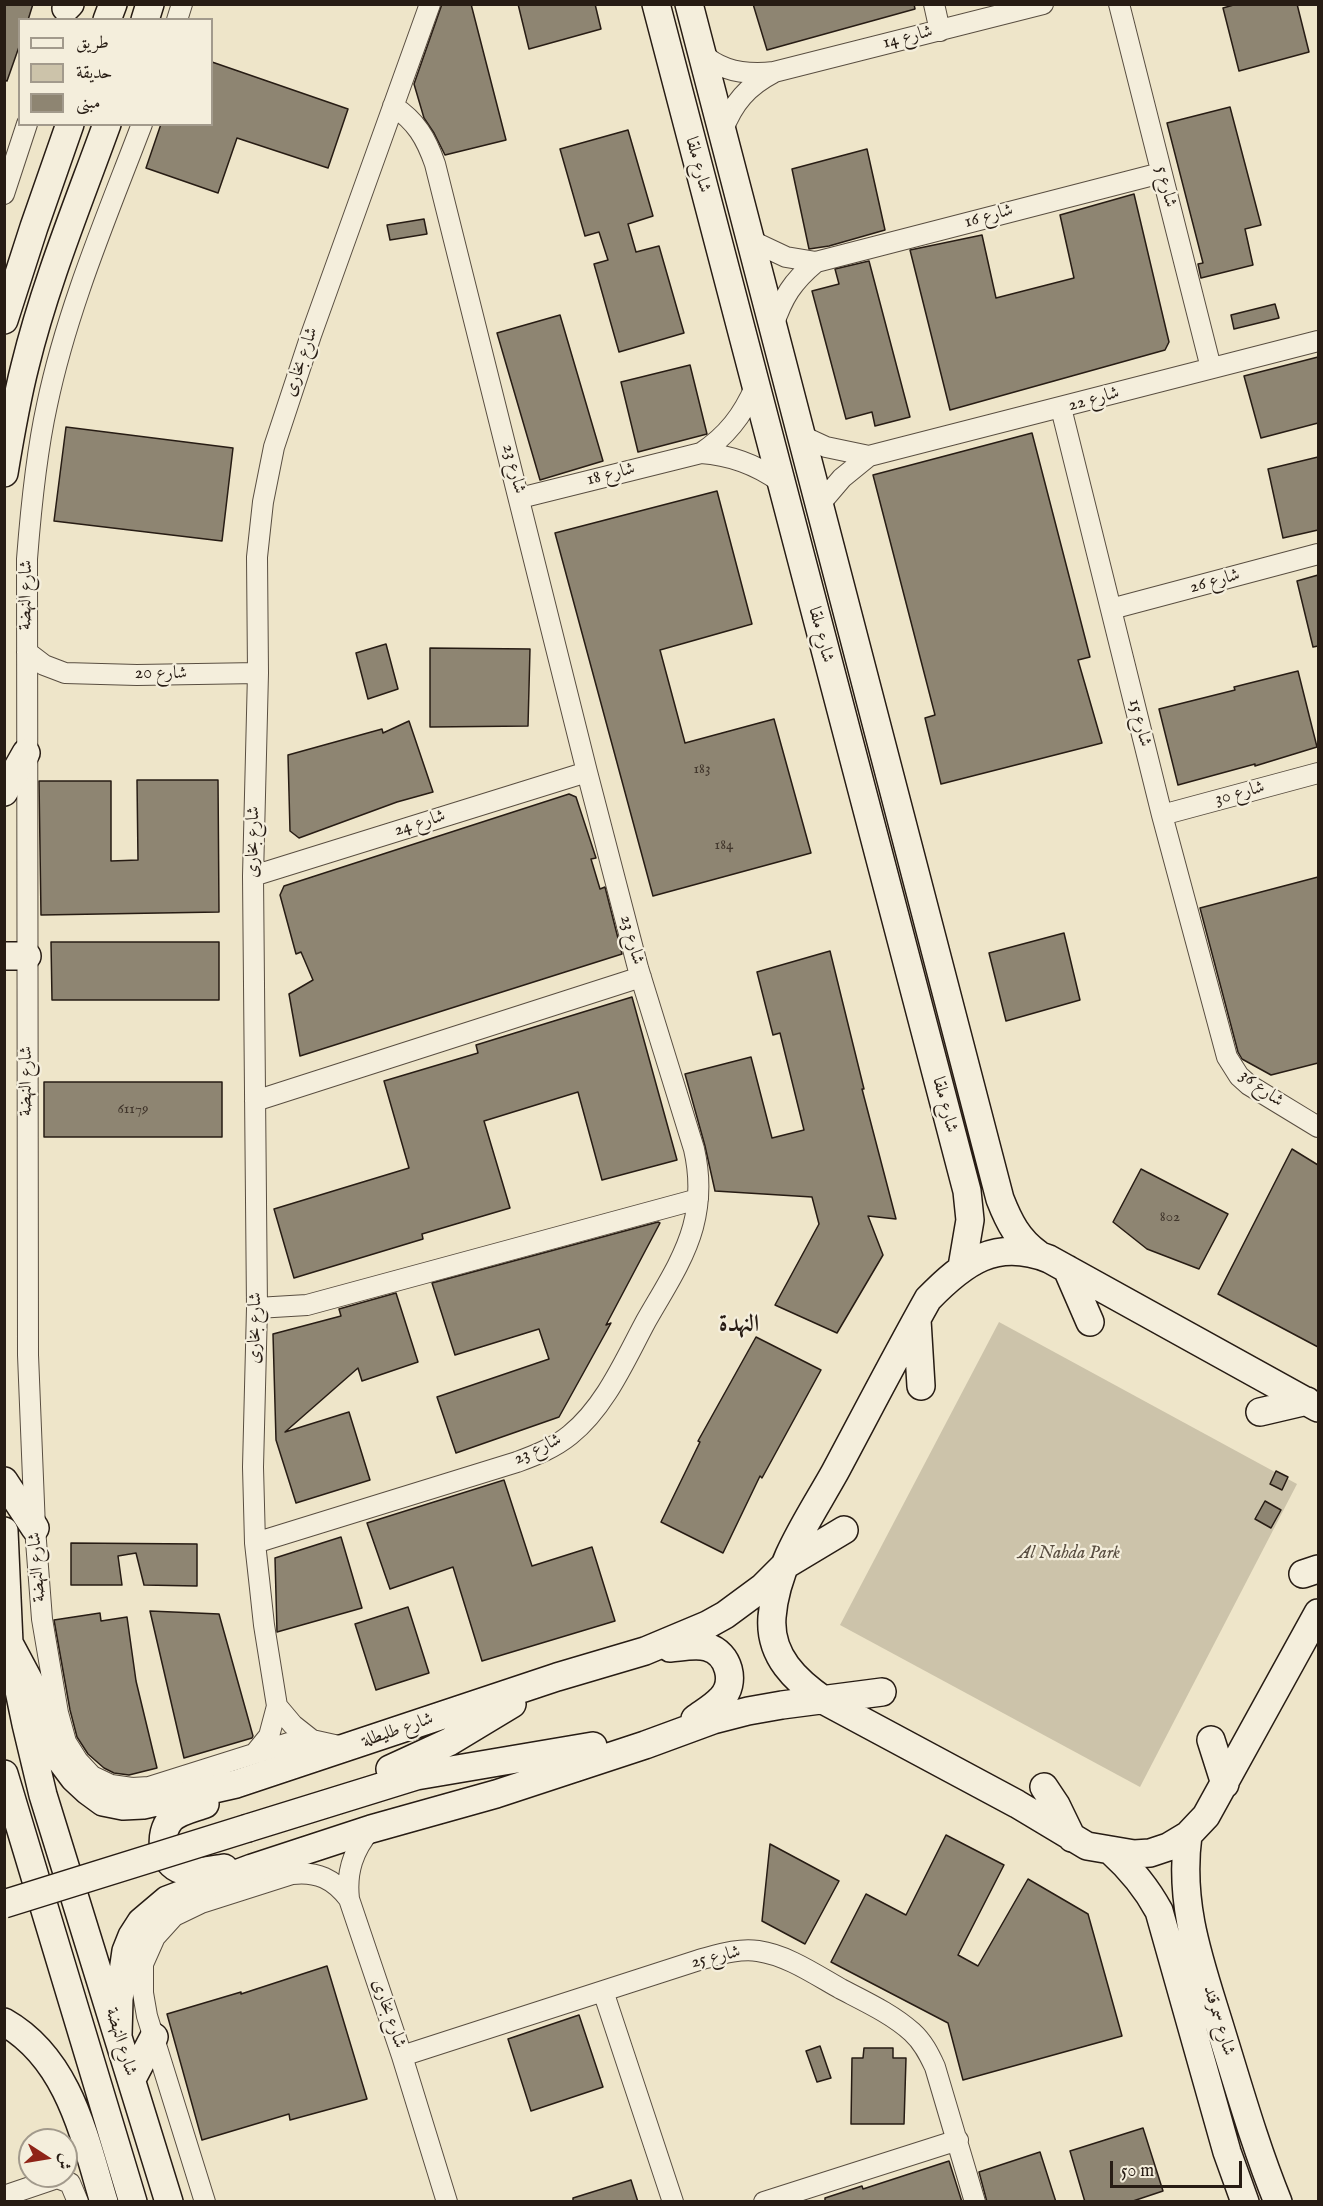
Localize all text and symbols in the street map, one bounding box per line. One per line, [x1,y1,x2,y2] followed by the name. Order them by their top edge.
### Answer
[18,18,213,126] legend
[881,21,935,55] street label: شارع 14
[76,32,109,55] text: طريق
[76,62,112,85] text: حديقة
[76,92,101,115] text: مبنى
[679,135,715,195] street label: شارع ملقا
[1149,164,1181,210] street label: شارع 5
[962,200,1016,234] street label: شارع 16
[280,325,324,399] street label: شارع بخارى
[1066,383,1122,417] street label: شارع 22
[496,442,530,496] street label: شارع 23
[585,459,637,491] street label: شارع 18
[16,560,38,630] street label: شارع النهضة
[1187,565,1243,599] street label: شارع 26
[802,605,838,665] street label: شارع ملقا
[135,663,187,685] street label: شارع 20
[1123,697,1155,749] street label: شارع 15
[693,761,711,779] house number: 183
[1213,777,1267,811] street label: شارع 30
[243,806,265,878] street label: شارع بخارى
[392,806,448,842] street label: شارع 24
[715,837,733,855] house number: 184
[614,913,648,967] street label: شارع 23
[16,1046,38,1116] street label: شارع النهضة
[1235,1065,1287,1113] street label: شارع 36
[926,1075,962,1135] street label: شارع ملقا
[118,1101,148,1119] house number: 61179
[1160,1209,1180,1227] house number: 802
[245,1292,267,1364] street label: شارع بخارى
[719,1312,759,1340] district label: النهدة
[511,1430,565,1470] street label: شارع 23
[25,1531,51,1603] street label: شارع النهضة
[1018,1543,1120,1565] park label: Al Nahda Park
[360,1709,436,1753] street label: شارع طليطلة
[689,1942,743,1974] street label: شارع 25
[366,1977,410,2051] street label: شارع بخارى
[1197,1983,1239,2059] street label: شارع سمرقند
[99,2005,141,2079] street label: شارع النهضة
[18,2128,78,2188] north arrow
[1113,2149,1245,2187] scale bar
[52,2151,75,2171] text: ش
[1121,2160,1154,2183] text: 50 m

